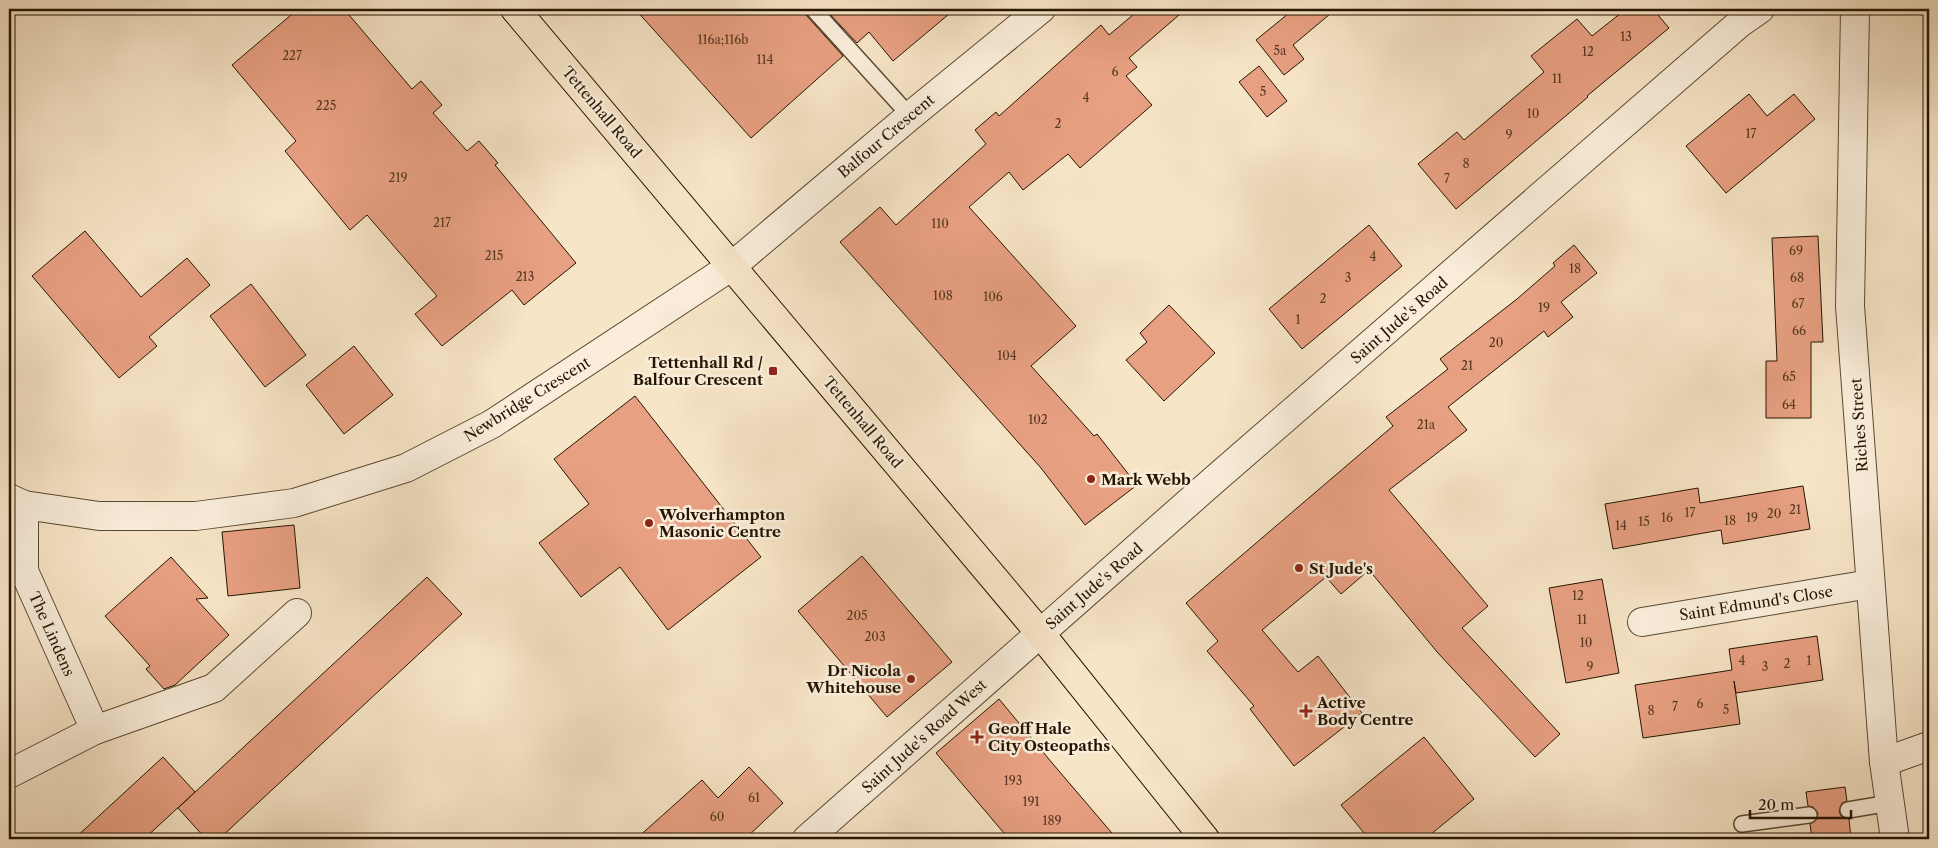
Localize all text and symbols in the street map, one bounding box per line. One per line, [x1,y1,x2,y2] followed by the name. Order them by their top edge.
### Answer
[1620,29,1632,44] house number: 13
[697,32,749,47] house number: 116a;116b
[1274,43,1287,58] house number: 5a
[1582,44,1594,59] house number: 12
[282,48,302,63] house number: 227
[756,52,774,67] house number: 114
[558,62,646,162] street label: Tettenhall Road
[1111,64,1119,79] house number: 6
[1552,71,1562,86] house number: 11
[1260,84,1266,99] house number: 5
[834,90,939,182] street label: Balfour Crescent
[1083,90,1090,105] house number: 4
[316,98,336,113] house number: 225
[1527,106,1539,121] house number: 10
[1055,116,1062,131] house number: 2
[1746,126,1757,141] house number: 17
[1505,127,1513,142] house number: 9
[1462,156,1470,171] house number: 8
[389,170,407,185] house number: 219
[1444,171,1450,186] house number: 7
[433,215,451,230] house number: 217
[931,216,949,231] house number: 110
[1789,243,1803,258] house number: 69
[485,248,503,263] house number: 215
[1370,249,1377,264] house number: 4
[1569,261,1581,276] house number: 18
[516,269,534,284] house number: 213
[1345,270,1351,285] house number: 3
[1790,270,1804,285] house number: 68
[1346,273,1452,367] street label: Saint Jude's Road
[933,288,953,303] house number: 108
[983,289,1003,304] house number: 106
[1320,291,1327,306] house number: 2
[1792,296,1804,311] house number: 67
[1538,300,1550,315] house number: 19
[1295,312,1301,327] house number: 1
[1792,323,1806,338] house number: 66
[1489,335,1503,350] house number: 20
[997,348,1017,363] house number: 104
[460,352,594,446] street label: Newbridge Crescent
[633,353,763,389] place label: Tettenhall Rd / Balfour Crescent
[1461,358,1473,373] house number: 21
[767,365,779,377] marker: Tettenhall Rd / Balfour Crescent
[1782,369,1796,384] house number: 65
[819,372,907,472] street label: Tettenhall Road
[1846,377,1872,473] street label: Riches Street
[1782,397,1796,412] house number: 64
[1028,412,1048,427] house number: 102
[1417,417,1436,432] house number: 21a
[1101,470,1191,489] place label: Mark Webb
[1085,473,1097,485] marker: Mark Webb
[1789,502,1801,517] house number: 21
[658,505,786,541] place label: Wolverhampton Masonic Centre
[1685,505,1696,520] house number: 17
[1767,506,1781,521] house number: 20
[1661,510,1673,525] house number: 16
[1746,510,1758,525] house number: 19
[1724,513,1736,528] house number: 18
[1638,514,1650,529] house number: 15
[643,517,655,529] marker: Wolverhampton Masonic Centre
[1615,518,1627,533] house number: 14
[1041,539,1147,633] street label: Saint Jude's Road
[1309,559,1373,578] place label: St Jude's
[1293,562,1305,574] marker: St Jude's
[1678,581,1834,625] street label: Saint Edmund's Close
[1572,588,1584,603] house number: 12
[25,589,79,679] street label: The Lindens
[846,608,868,623] house number: 205
[1577,612,1587,627] house number: 11
[864,629,886,644] house number: 203
[1580,635,1592,650] house number: 10
[1739,653,1746,668] house number: 4
[1806,653,1812,668] house number: 1
[1784,656,1791,671] house number: 2
[1586,659,1594,674] house number: 9
[1762,659,1768,674] house number: 3
[805,661,901,697] place label: Dr Nicola Whitehouse
[905,673,917,685] marker: Dr Nicola Whitehouse
[858,674,991,797] street label: Saint Jude's Road West
[1316,693,1414,729] place label: Active Body Centre
[1696,696,1704,711] house number: 6
[1672,699,1678,714] house number: 7
[1723,702,1729,717] house number: 5
[1647,703,1655,718] house number: 8
[1299,704,1313,718] marker: Active Body Centre
[988,719,1110,755] place label: Geoff Hale City Osteopaths
[970,730,984,744] marker: Geoff Hale City Osteopaths
[1004,773,1022,788] house number: 193
[1750,788,1852,820] scale bar
[748,790,760,805] house number: 61
[1022,794,1040,809] house number: 191
[1758,795,1794,814] text: 20 m
[710,809,724,824] house number: 60
[1042,813,1062,828] house number: 189

